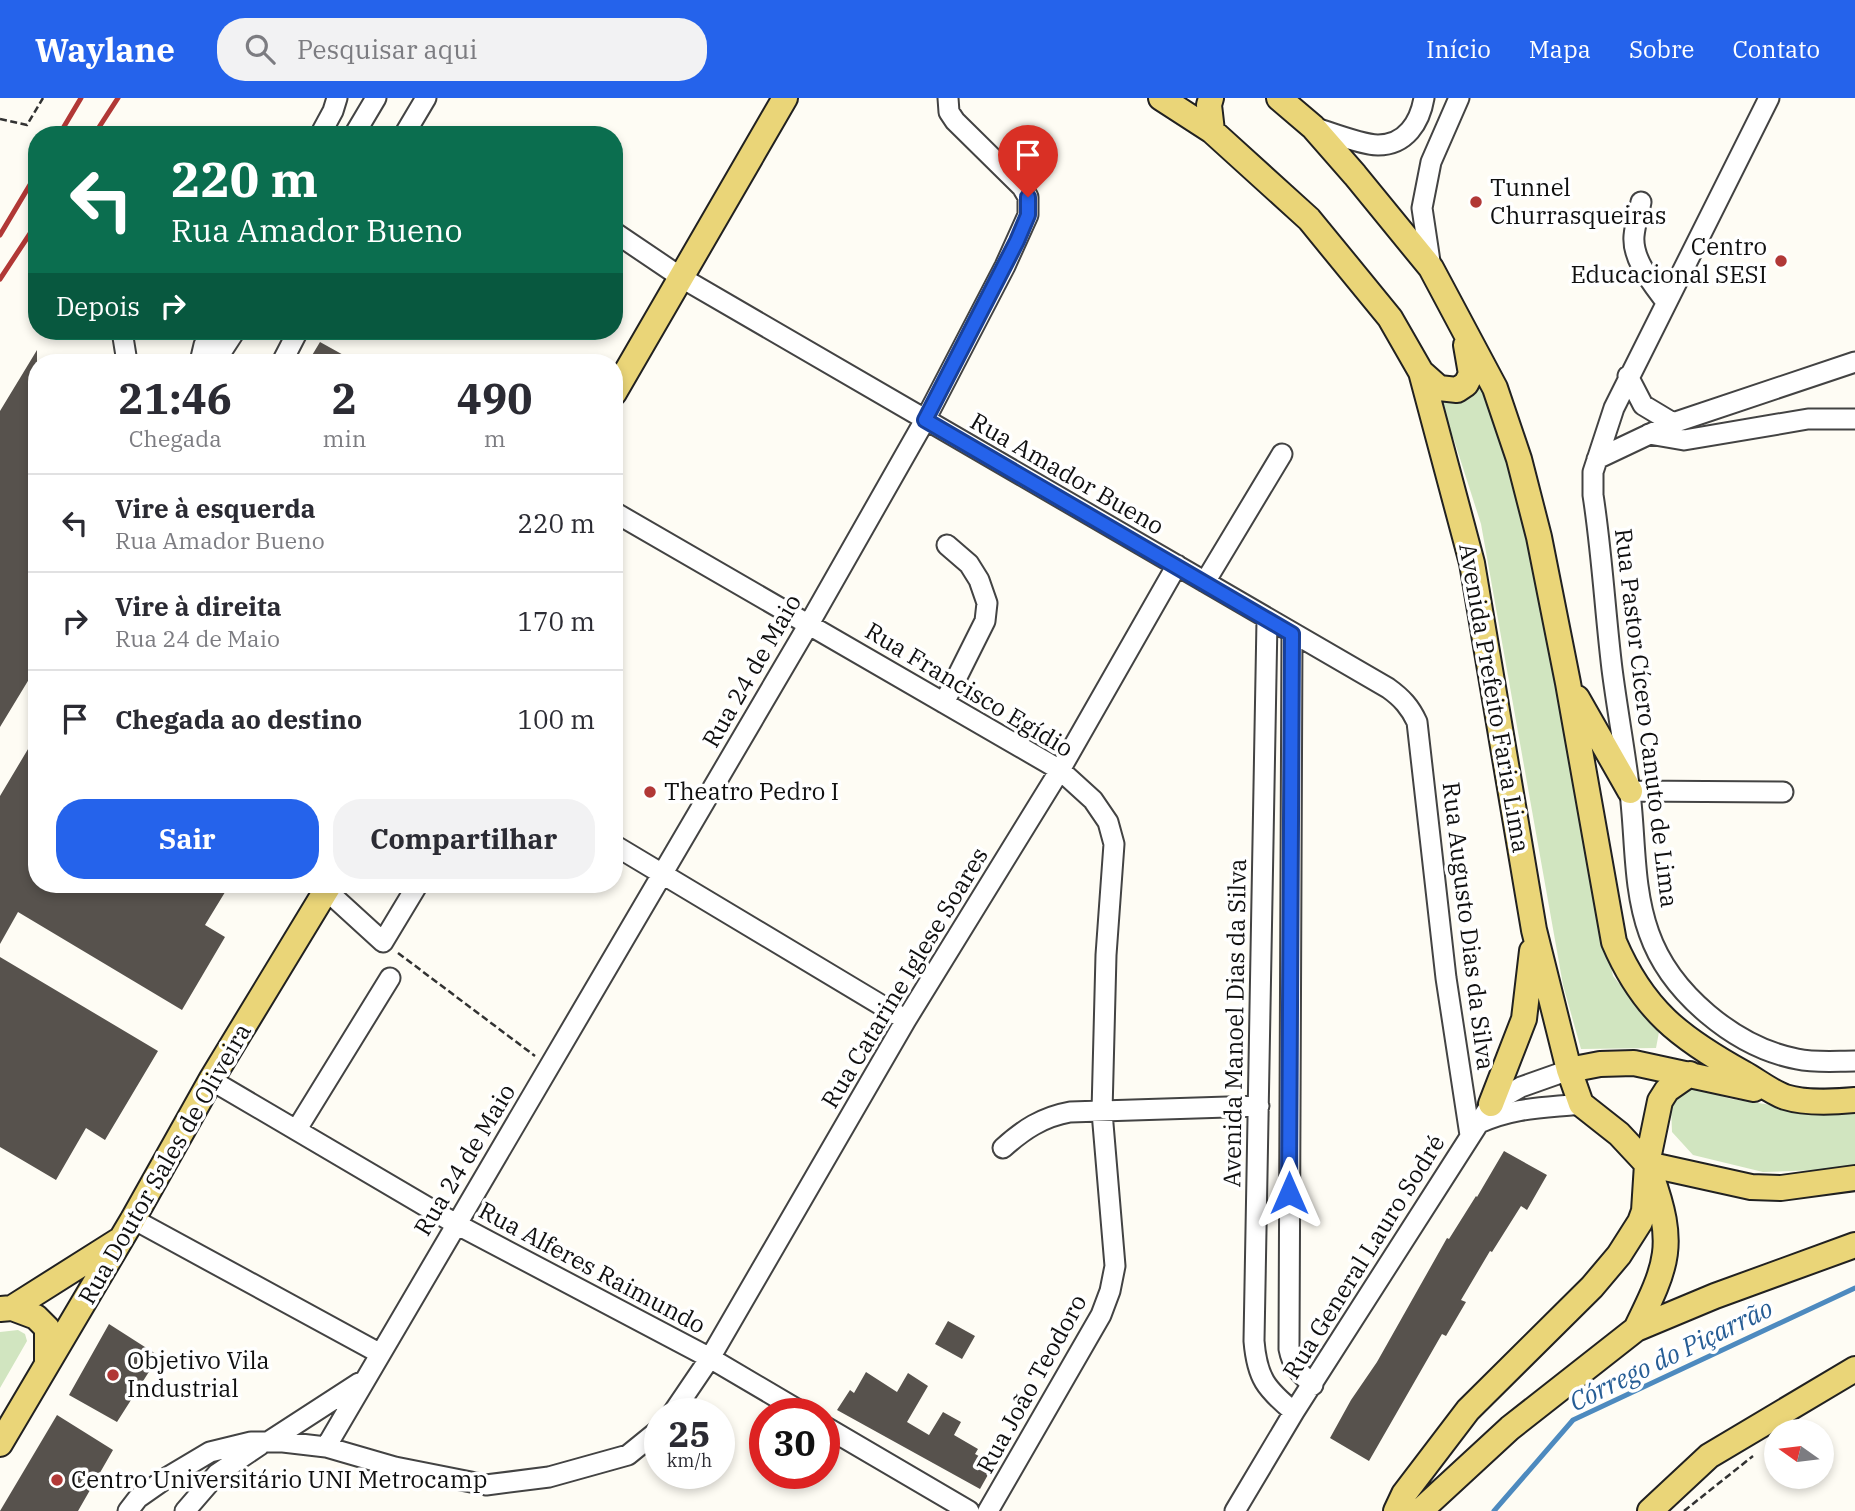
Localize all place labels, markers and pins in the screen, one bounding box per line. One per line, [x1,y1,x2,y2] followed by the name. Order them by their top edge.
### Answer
[998,125,1058,197] pin
[1490,171,1667,231] place label: Tunnel Churrasqueiras
[1468,194,1484,210] marker: Tunnel Churrasqueiras
[1570,230,1767,290] place label: Centro Educacional SESI
[1773,253,1789,269] marker: Centro Educacional SESI
[664,775,839,807] place label: Theatro Pedro I
[642,784,658,800] marker: Theatro Pedro I
[127,1344,270,1404] place label: Objetivo Vila Industrial
[105,1367,121,1383] marker: Objetivo Vila Industrial
[71,1463,487,1495] place label: Centro Universitário UNI Metrocamp
[49,1472,65,1488] marker: Centro Universitário UNI Metrocamp

